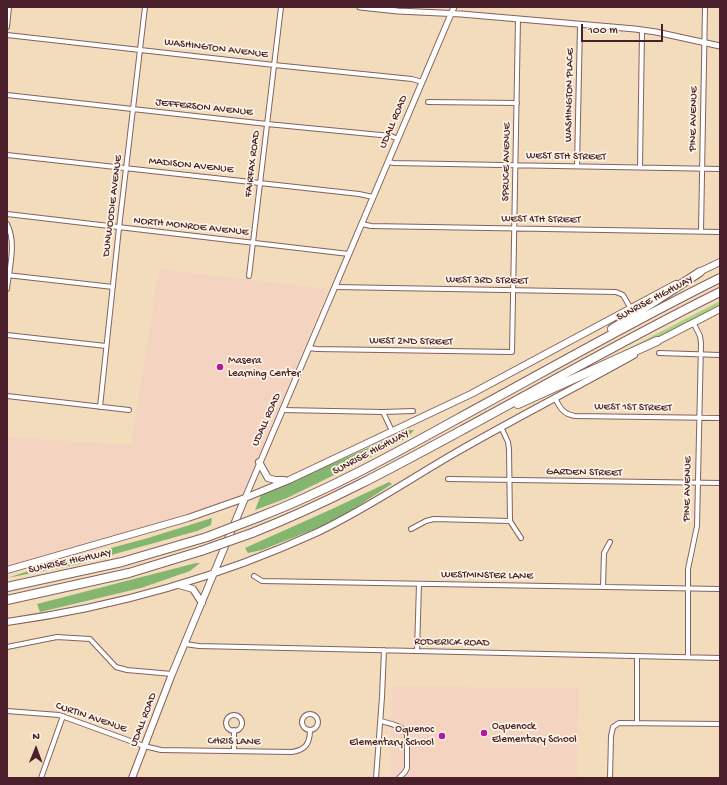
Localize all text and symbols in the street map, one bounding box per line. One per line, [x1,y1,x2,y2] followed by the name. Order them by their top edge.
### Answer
[583,16,665,42] scale bar
[588,24,618,38] text: 100 m
[163,36,269,62] street label: WASHINGTON AVENUE
[563,48,577,142] street label: WASHINGTON PLACE
[687,86,701,152] street label: PINE AVENUE
[377,93,411,151] street label: UDALL ROAD
[155,96,253,120] street label: JEFFERSON AVENUE
[500,123,514,201] street label: SPRUCE AVENUE
[242,130,264,198] street label: FAIRFAX ROAD
[526,150,606,164] street label: WEST 5TH STREET
[100,154,126,258] street label: DUNWOODIE AVENUE
[148,155,234,177] street label: MADISON AVENUE
[501,213,581,227] street label: WEST 4TH STREET
[133,214,249,240] street label: NORTH MONROE AVENUE
[615,273,695,325] street label: SUNRISE HIGHWAY
[446,274,528,288] street label: WEST 3RD STREET
[369,335,453,349] street label: WEST 2ND STREET
[228,354,300,380] place label: Masera Learning Center
[215,362,225,372] marker: Masera Learning Center
[249,391,285,449] street label: UDALL ROAD
[594,401,672,415] street label: WEST 1ST STREET
[331,427,411,479] street label: SUNRISE HIGHWAY
[681,456,695,522] street label: PINE AVENUE
[546,466,622,480] street label: GARDEN STREET
[27,547,113,577] street label: SUNRISE HIGHWAY
[441,569,533,583] street label: WESTMINSTER LANE
[414,636,490,650] street label: RODERICK ROAD
[128,691,160,749] street label: UDALL ROAD
[54,700,128,736] street label: CURTIN AVENUE
[492,720,577,746] place label: Oquenock Elementary School
[349,723,434,749] place label: Oquenoc Elementary School
[479,728,489,738] marker: Oquenock Elementary School
[16,729,56,769] north arrow
[33,731,40,743] text: N
[437,731,447,741] marker: Oquenoc Elementary School
[207,735,261,749] street label: CHRIS LANE

